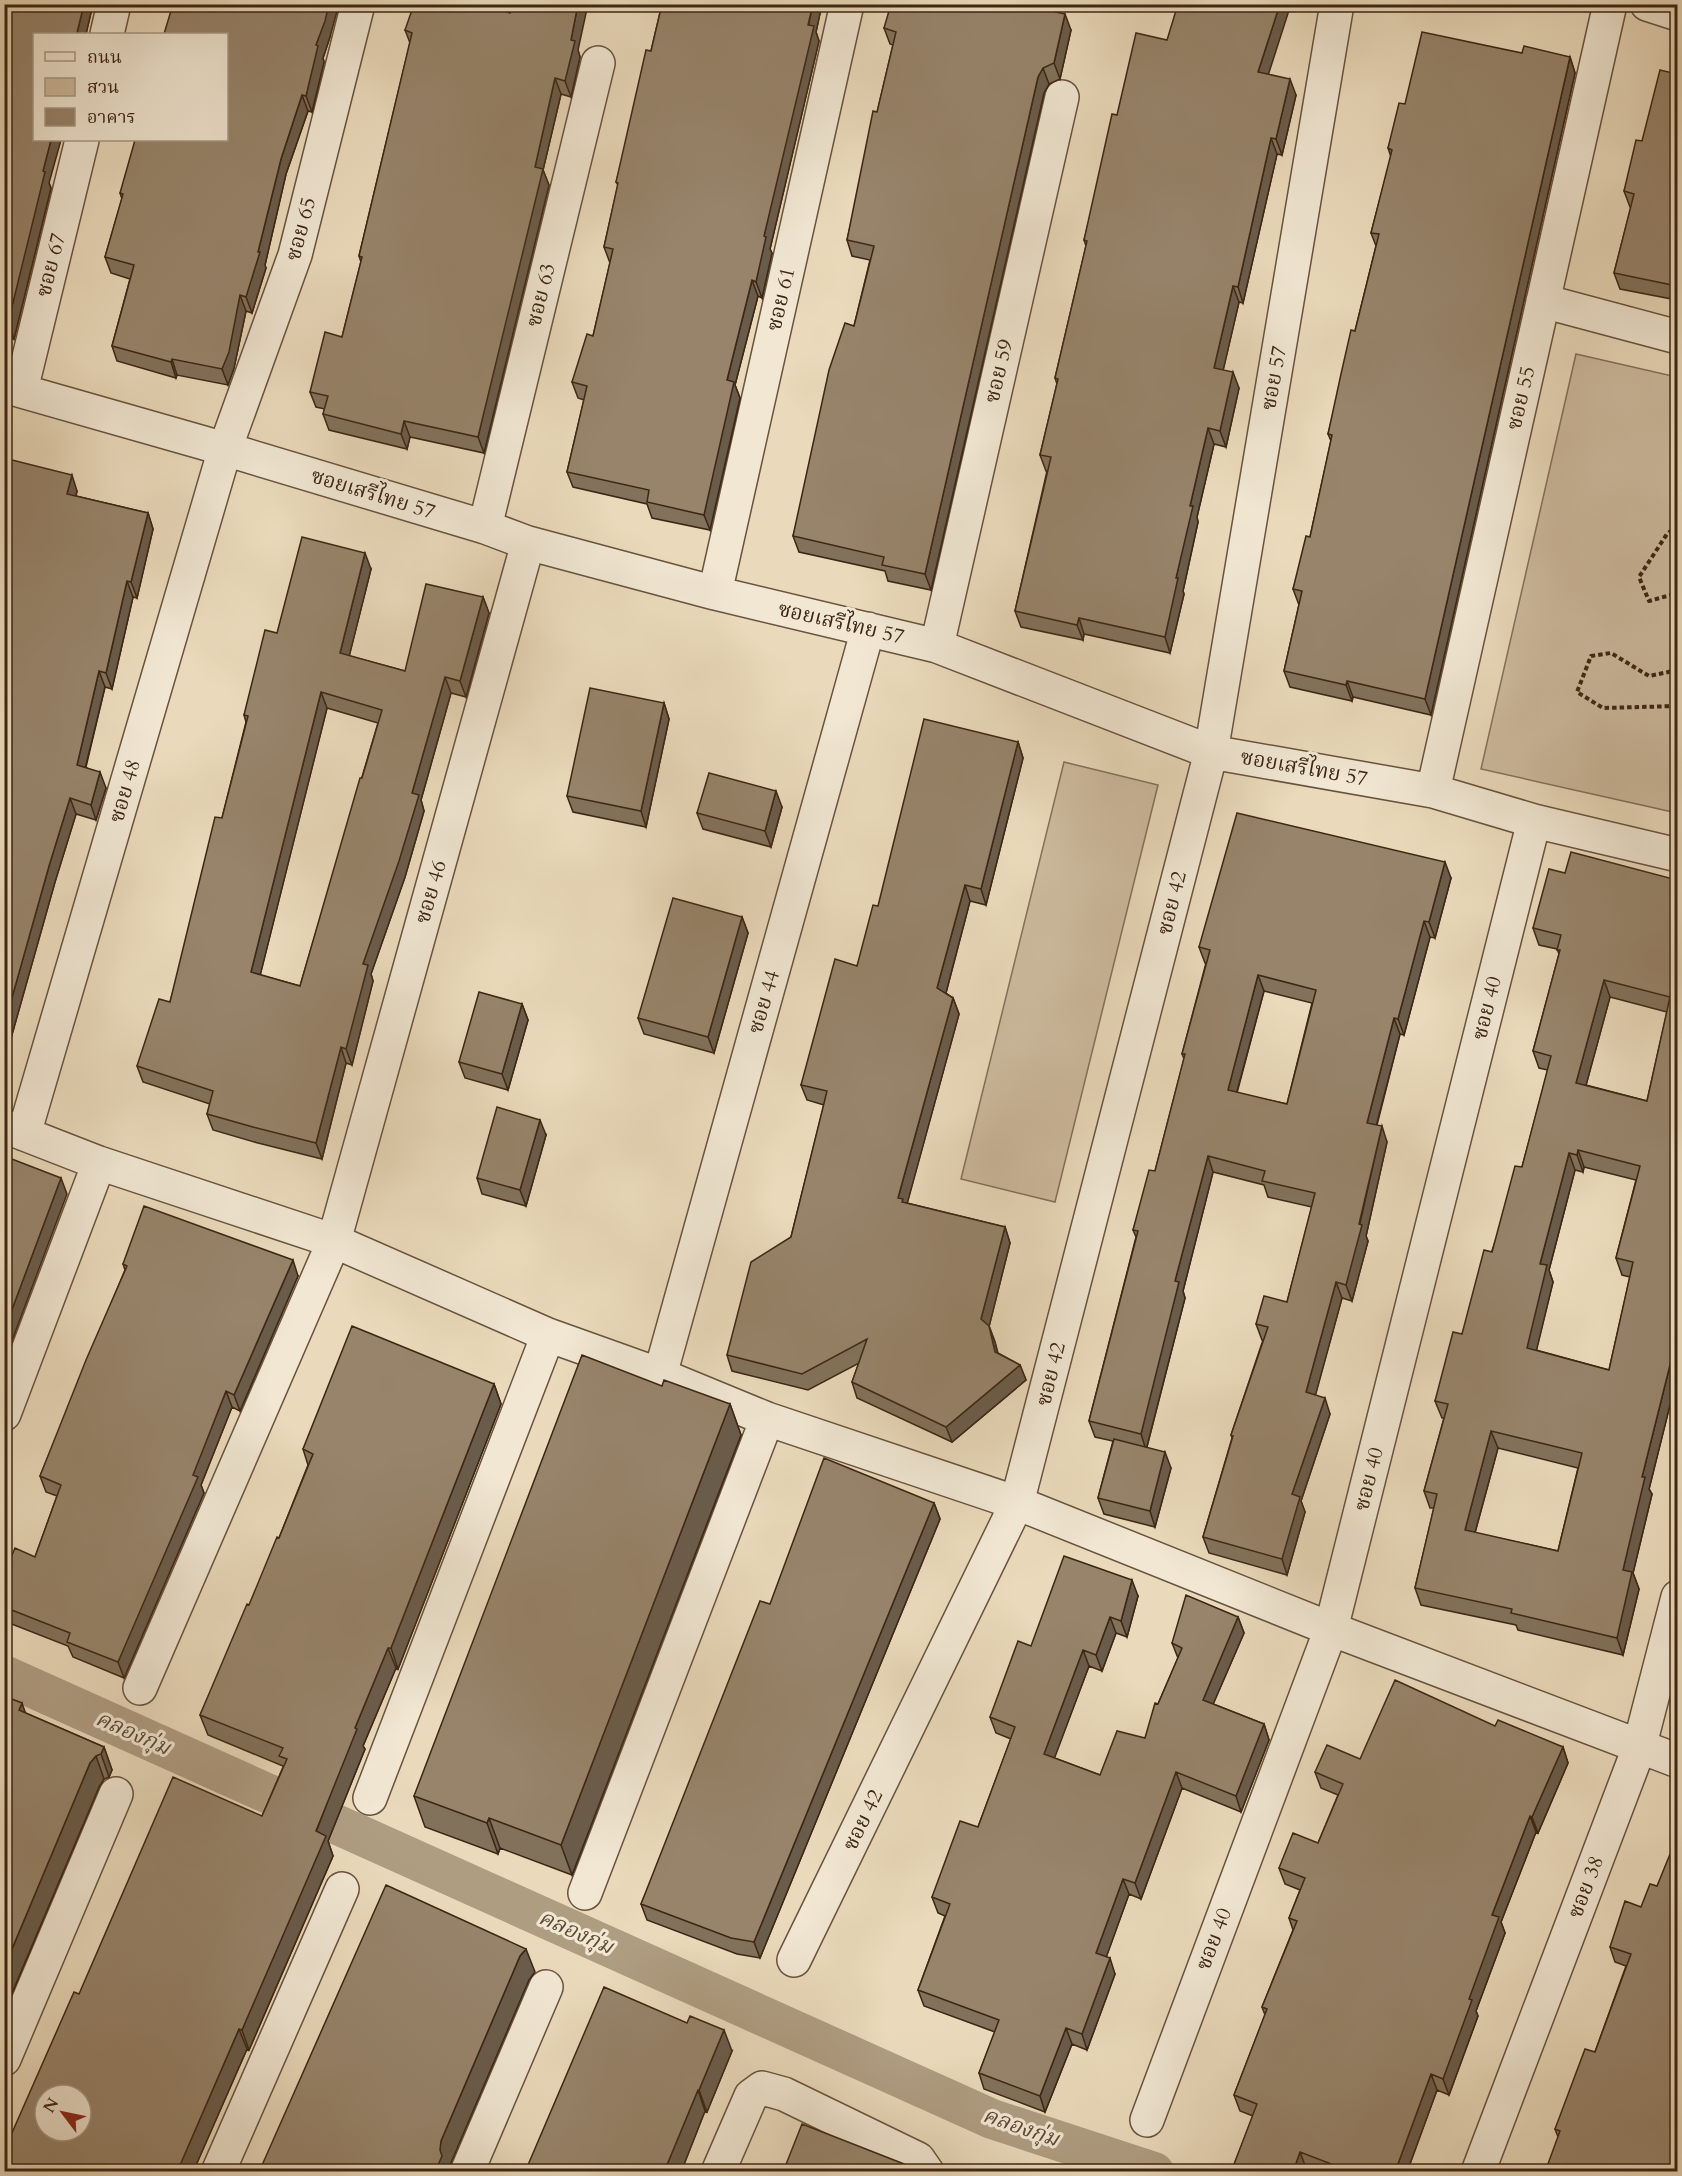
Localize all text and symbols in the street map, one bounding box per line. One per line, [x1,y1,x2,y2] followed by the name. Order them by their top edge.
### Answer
[33,33,228,141] legend
[87,45,122,70] text: ถนน
[87,75,119,100] text: สวน
[87,105,136,130] text: อาคาร
[279,194,323,264] street label: ซอย 65
[29,230,73,300] street label: ซอย 67
[519,260,563,330] street label: ซอย 63
[760,264,802,334] street label: ซอย 61
[978,336,1020,406] street label: ซอย 59
[1254,343,1294,412] street label: ซอย 57
[1500,363,1542,433] street label: ซอย 55
[307,460,439,527] street label: ซอยเสรีไทย 57
[775,593,907,652] street label: ซอยเสรีไทย 57
[1238,742,1370,793] street label: ซอยเสรีไทย 57
[102,756,148,826] street label: ซอย 48
[408,857,454,927] street label: ซอย 46
[1150,868,1194,938] street label: ซอย 42
[741,967,787,1037] street label: ซอย 44
[1465,973,1509,1043] street label: ซอย 40
[1029,1339,1073,1409] street label: ซอย 42
[1347,1444,1391,1514] street label: ซอย 40
[91,1703,177,1763] water label: คลองกุ่ม
[836,1784,890,1855] street label: ซอย 42
[1561,1852,1611,1922] street label: ซอย 38
[534,1902,620,1962] water label: คลองกุ่ม
[1189,1904,1239,1974] street label: ซอย 40
[33,2083,93,2143] north arrow
[38,2094,64,2117] text: N
[979,2100,1065,2155] water label: คลองกุ่ม

